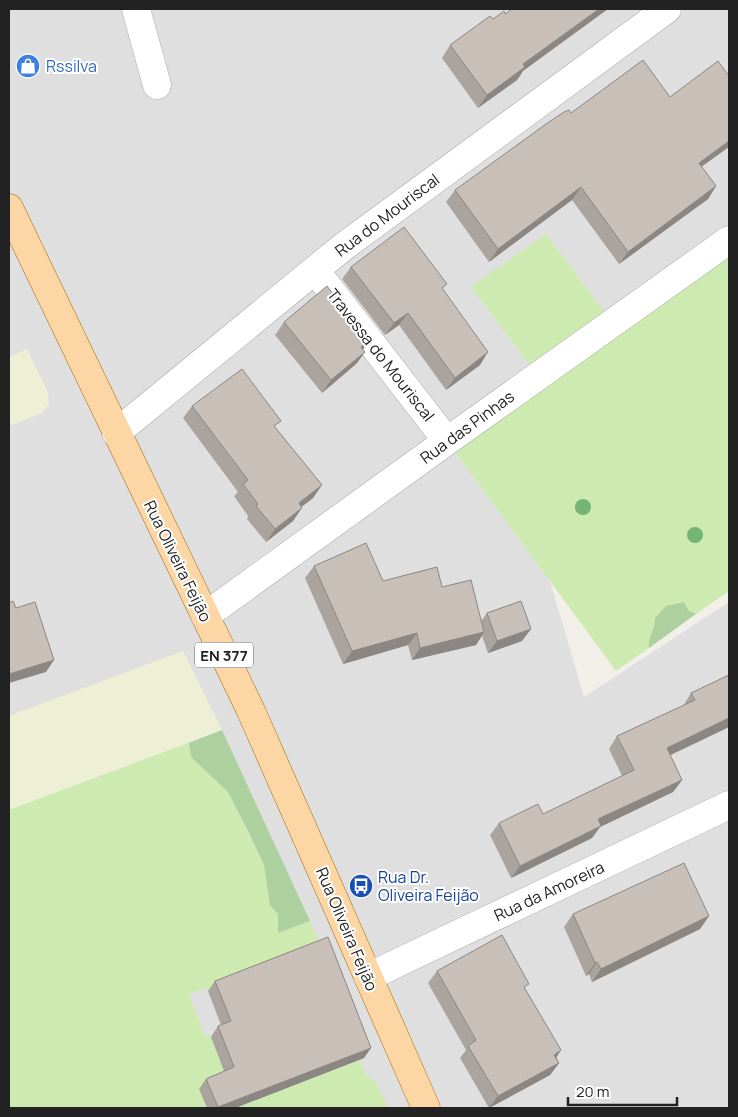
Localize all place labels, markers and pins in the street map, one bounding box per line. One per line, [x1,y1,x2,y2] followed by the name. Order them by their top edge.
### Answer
[15,53,41,79] shop icon: Rssilva
[46,55,97,77] place label: Rssilva
[378,866,479,906] place label: Rua Dr. Oliveira Feijão
[348,873,374,899] bus stop icon: Rua Dr. Oliveira Feijão

